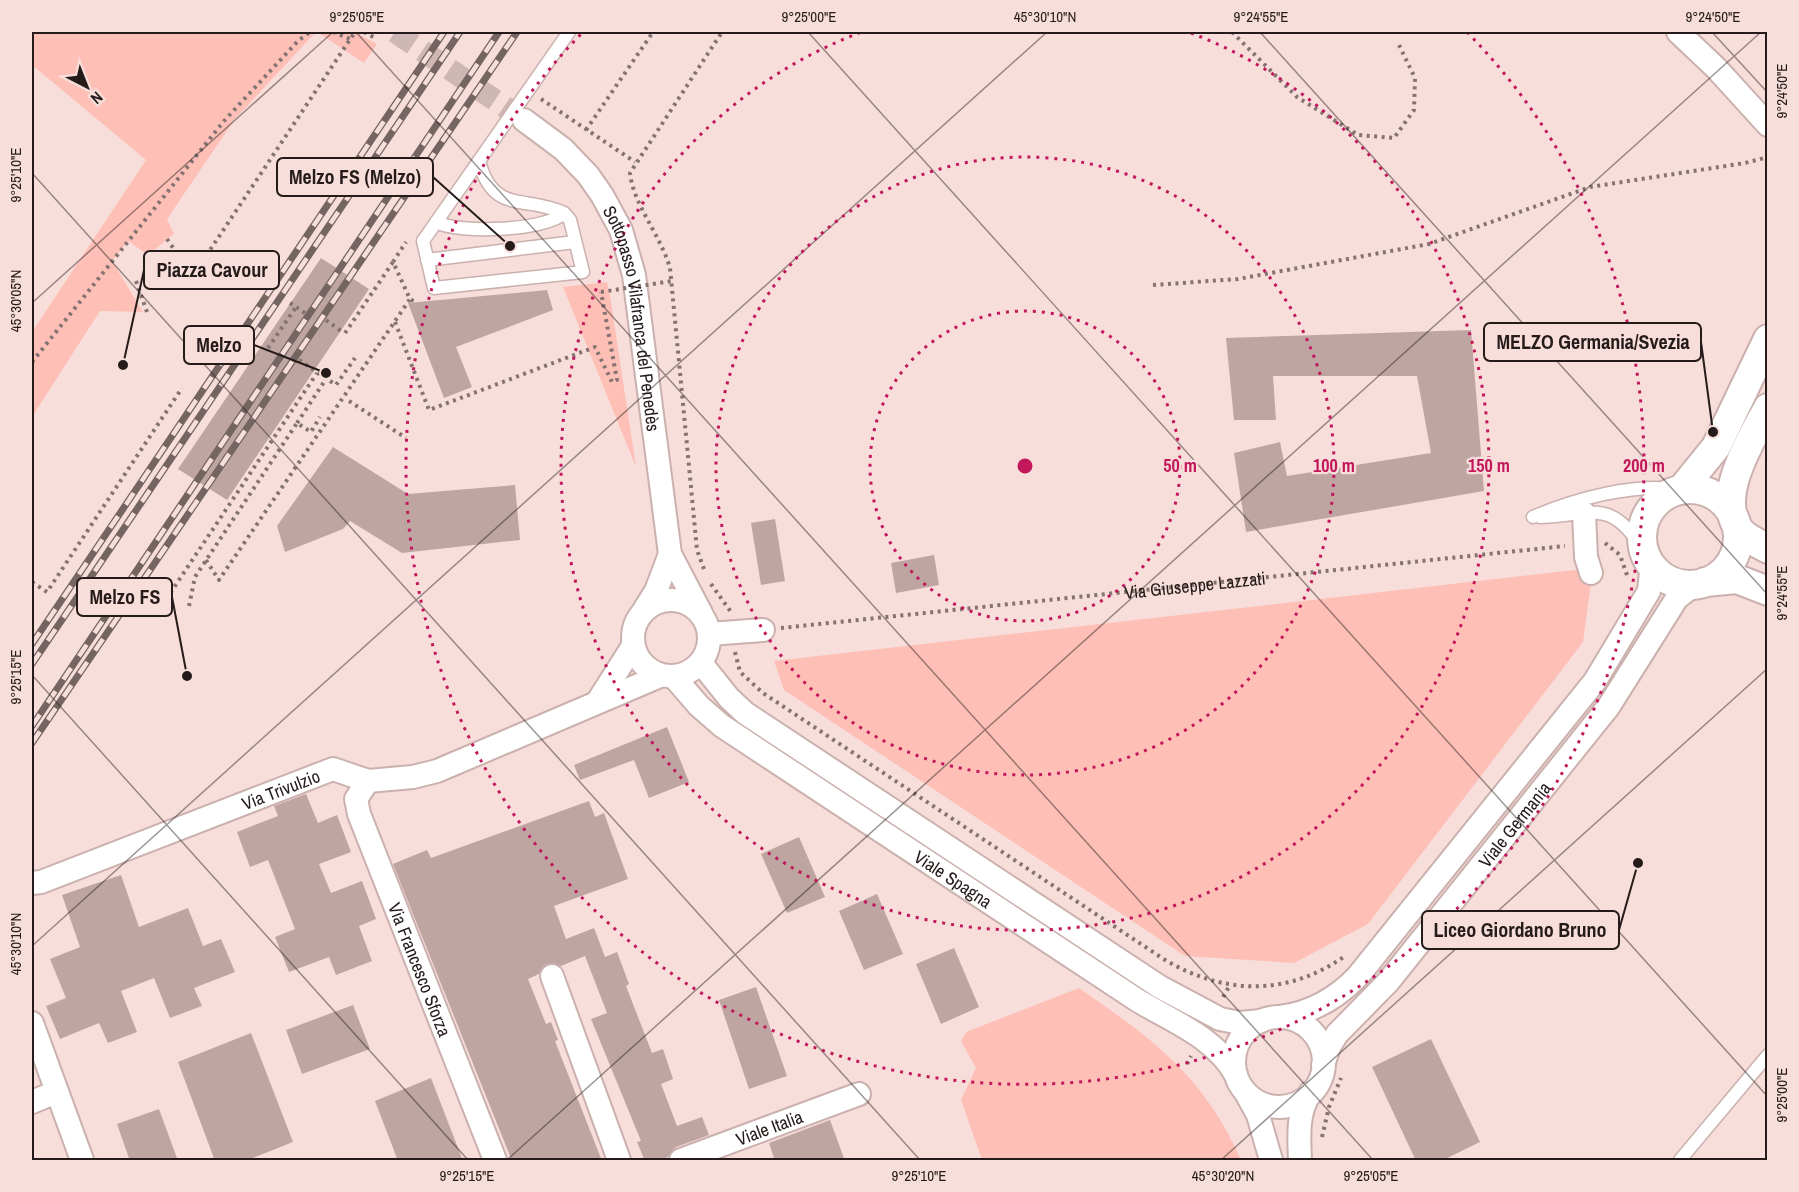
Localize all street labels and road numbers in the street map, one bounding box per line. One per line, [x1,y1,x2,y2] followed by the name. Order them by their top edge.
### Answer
[598,201,667,433] street label: Sottopasso Vilafranca del Penedès
[1123,565,1267,605] street label: Via Giuseppe Lazzati
[238,763,323,816] street label: Via Trivulzio
[1472,776,1556,872] street label: Viale Germania
[910,844,997,914] street label: Viale Spagna
[383,899,458,1040] street label: Via Francesco Sforza
[732,1104,806,1151] street label: Viale Italia

